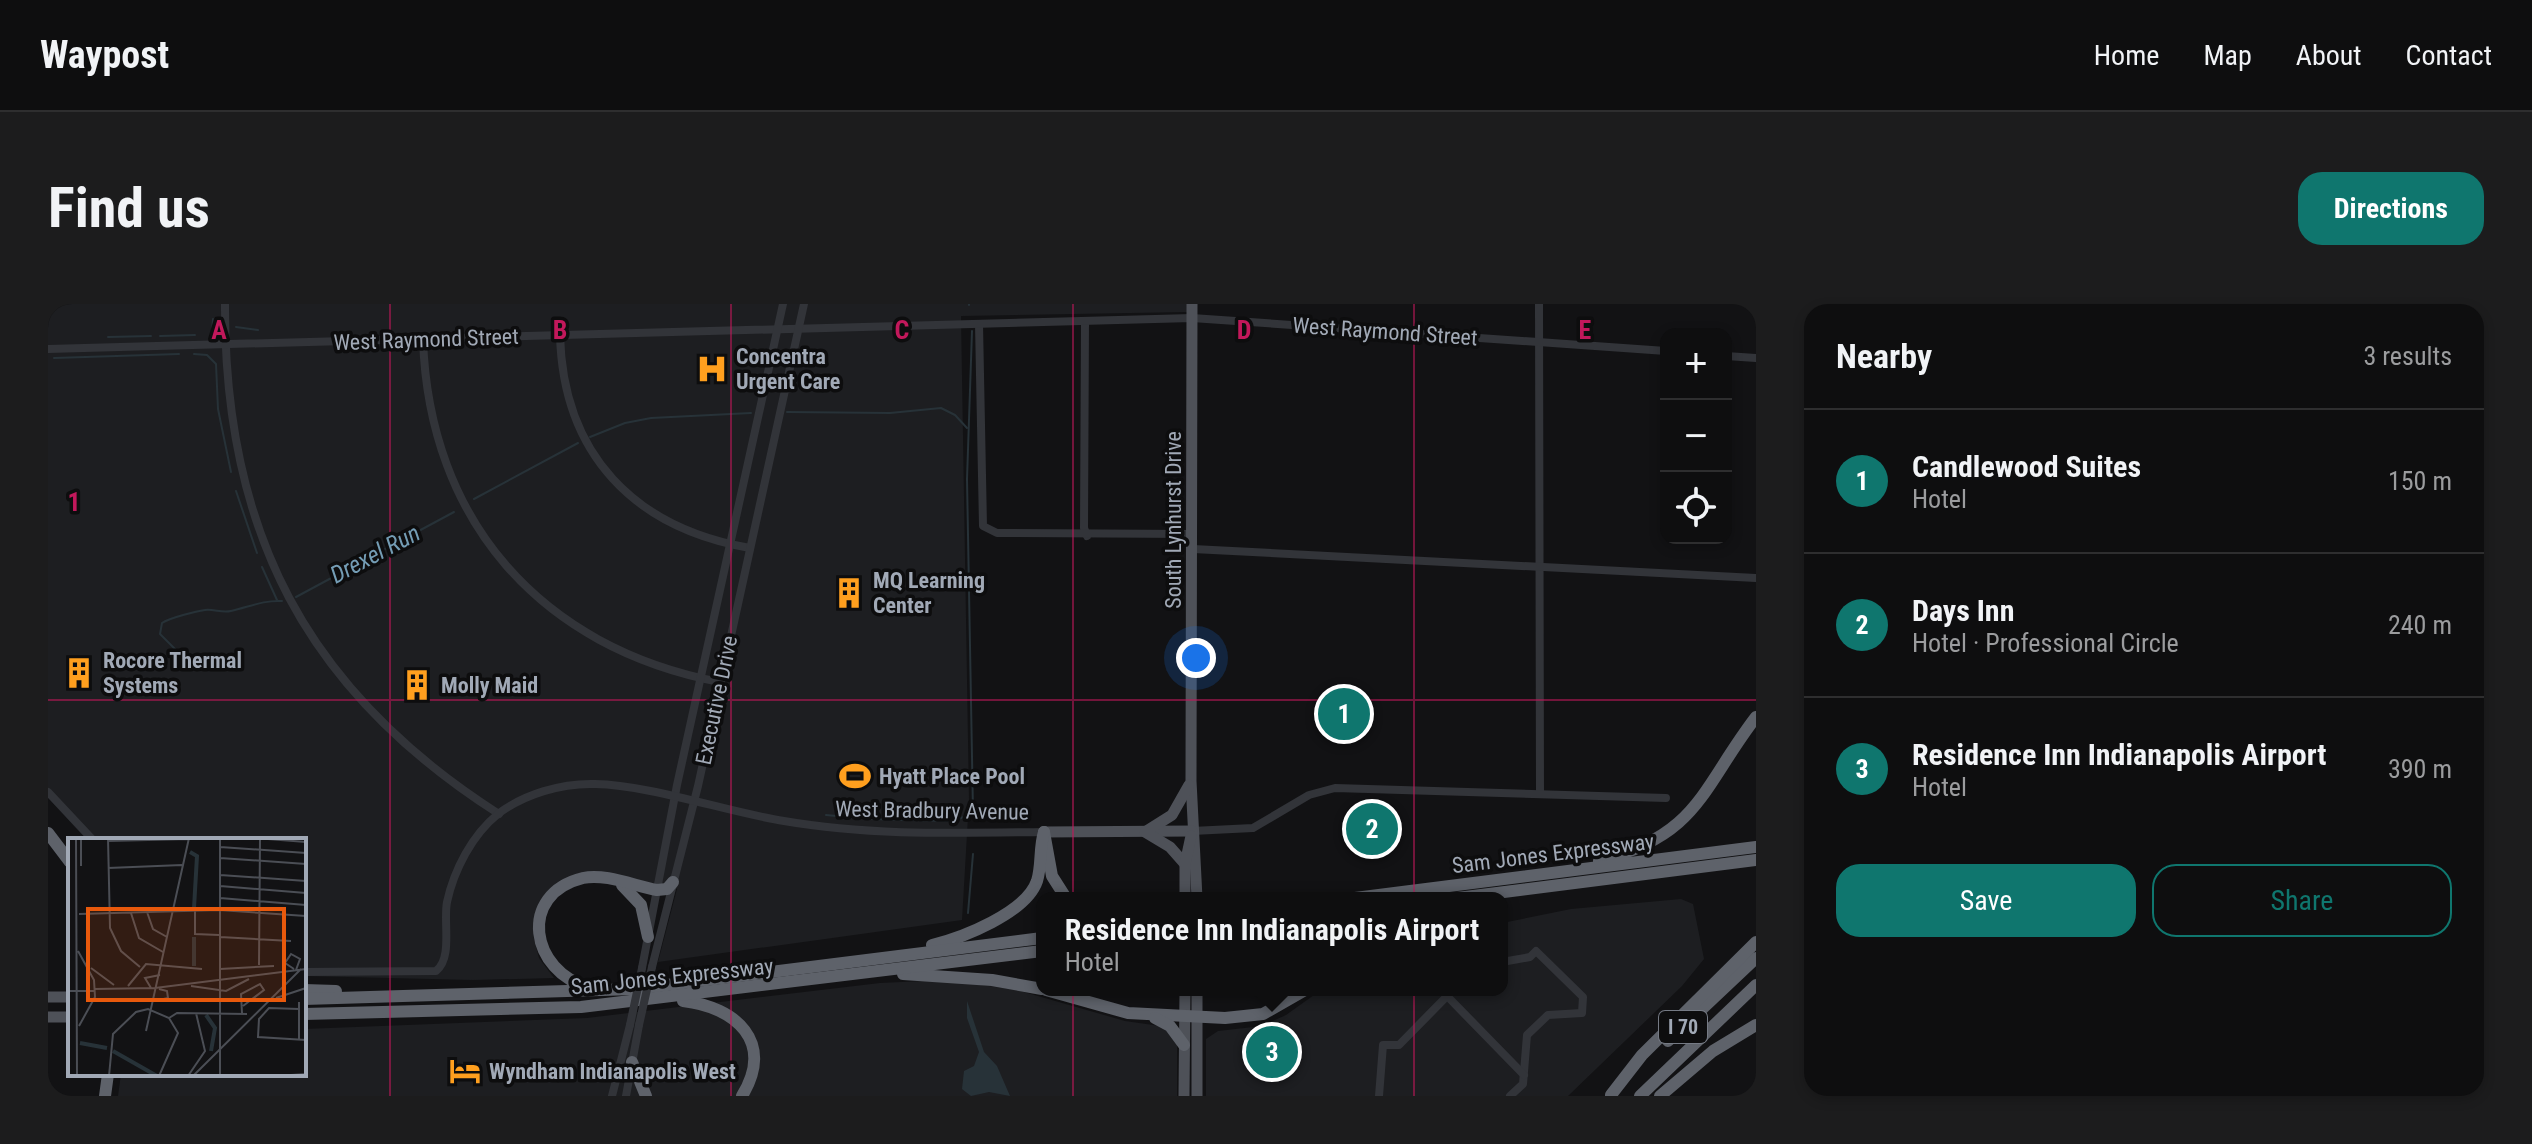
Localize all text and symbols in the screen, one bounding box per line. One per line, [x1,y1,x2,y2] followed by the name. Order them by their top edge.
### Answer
[40,33,169,77] text: Waypost
[2094,39,2159,72] text: Home
[2203,39,2252,72] text: Map
[2296,39,2362,72] text: About
[2406,39,2492,72] text: Contact
[2298,172,2484,245] button: Directions
[48,175,210,241] text: Find us
[1292,313,1478,350] street label: West Raymond Street
[211,315,227,345] text: A
[553,315,567,345] text: B
[895,315,910,345] text: C
[1237,315,1251,345] text: D
[1579,315,1592,345] text: E
[333,324,519,355] street label: West Raymond Street
[1660,328,1732,544] map controls
[1660,328,1732,400] button: +
[1836,336,1932,376] text: Nearby
[2363,341,2452,371] text: 3 results
[736,344,840,394] place label: Concentra Urgent Care
[695,352,729,386] hospital icon: Concentra Urgent Care
[1660,400,1732,472] button: −
[1161,431,1186,609] street label: South Lynhurst Drive
[1912,449,2141,484] text: Candlewood Suites
[1855,466,1869,496] text: 1
[2388,466,2452,496] text: 150 m
[1660,472,1732,544] button: locate
[1912,484,1967,514] text: Hotel
[67,487,81,517] text: 1
[325,519,425,589] water label: Drexel Run
[873,568,985,618] place label: MQ Learning Center
[832,576,866,610] building icon: MQ Learning Center
[1912,593,2014,628] text: Days Inn
[1855,610,1869,640] text: 2
[2388,610,2452,640] text: 240 m
[1912,628,2179,658] text: Hotel · Professional Circle
[691,633,742,767] street label: Executive Drive
[1176,638,1216,678] your location
[103,648,242,698] place label: Rocore Thermal Systems
[62,656,96,690] building icon: Rocore Thermal Systems
[400,668,434,702] building icon: Molly Maid
[441,673,538,698] place label: Molly Maid
[1318,684,1370,744] pin: 1
[1912,737,2327,772] text: Residence Inn Indianapolis Airport
[1855,754,1869,784] text: 3
[2388,754,2452,784] text: 390 m
[838,759,872,793] sports icon: Hyatt Place Pool
[879,764,1025,789] place label: Hyatt Place Pool
[1912,772,1967,802] text: Hotel
[835,796,1029,825] street label: West Bradbury Avenue
[1346,799,1398,859] pin: 2
[1451,829,1656,878] street label: Sam Jones Expressway
[68,838,306,1076] inset map
[1836,864,2136,937] button: Save
[2152,864,2452,937] button: Share
[1036,892,1508,996] popup
[1065,912,1479,947] text: Residence Inn Indianapolis Airport
[1065,947,1120,977] text: Hotel
[570,953,775,1000] street label: Sam Jones Expressway
[1659,1011,1707,1043] road number: I 70
[1246,1022,1298,1082] pin: 3
[448,1054,482,1088] hotel icon: Wyndham Indianapolis West
[489,1059,736,1084] place label: Wyndham Indianapolis West

